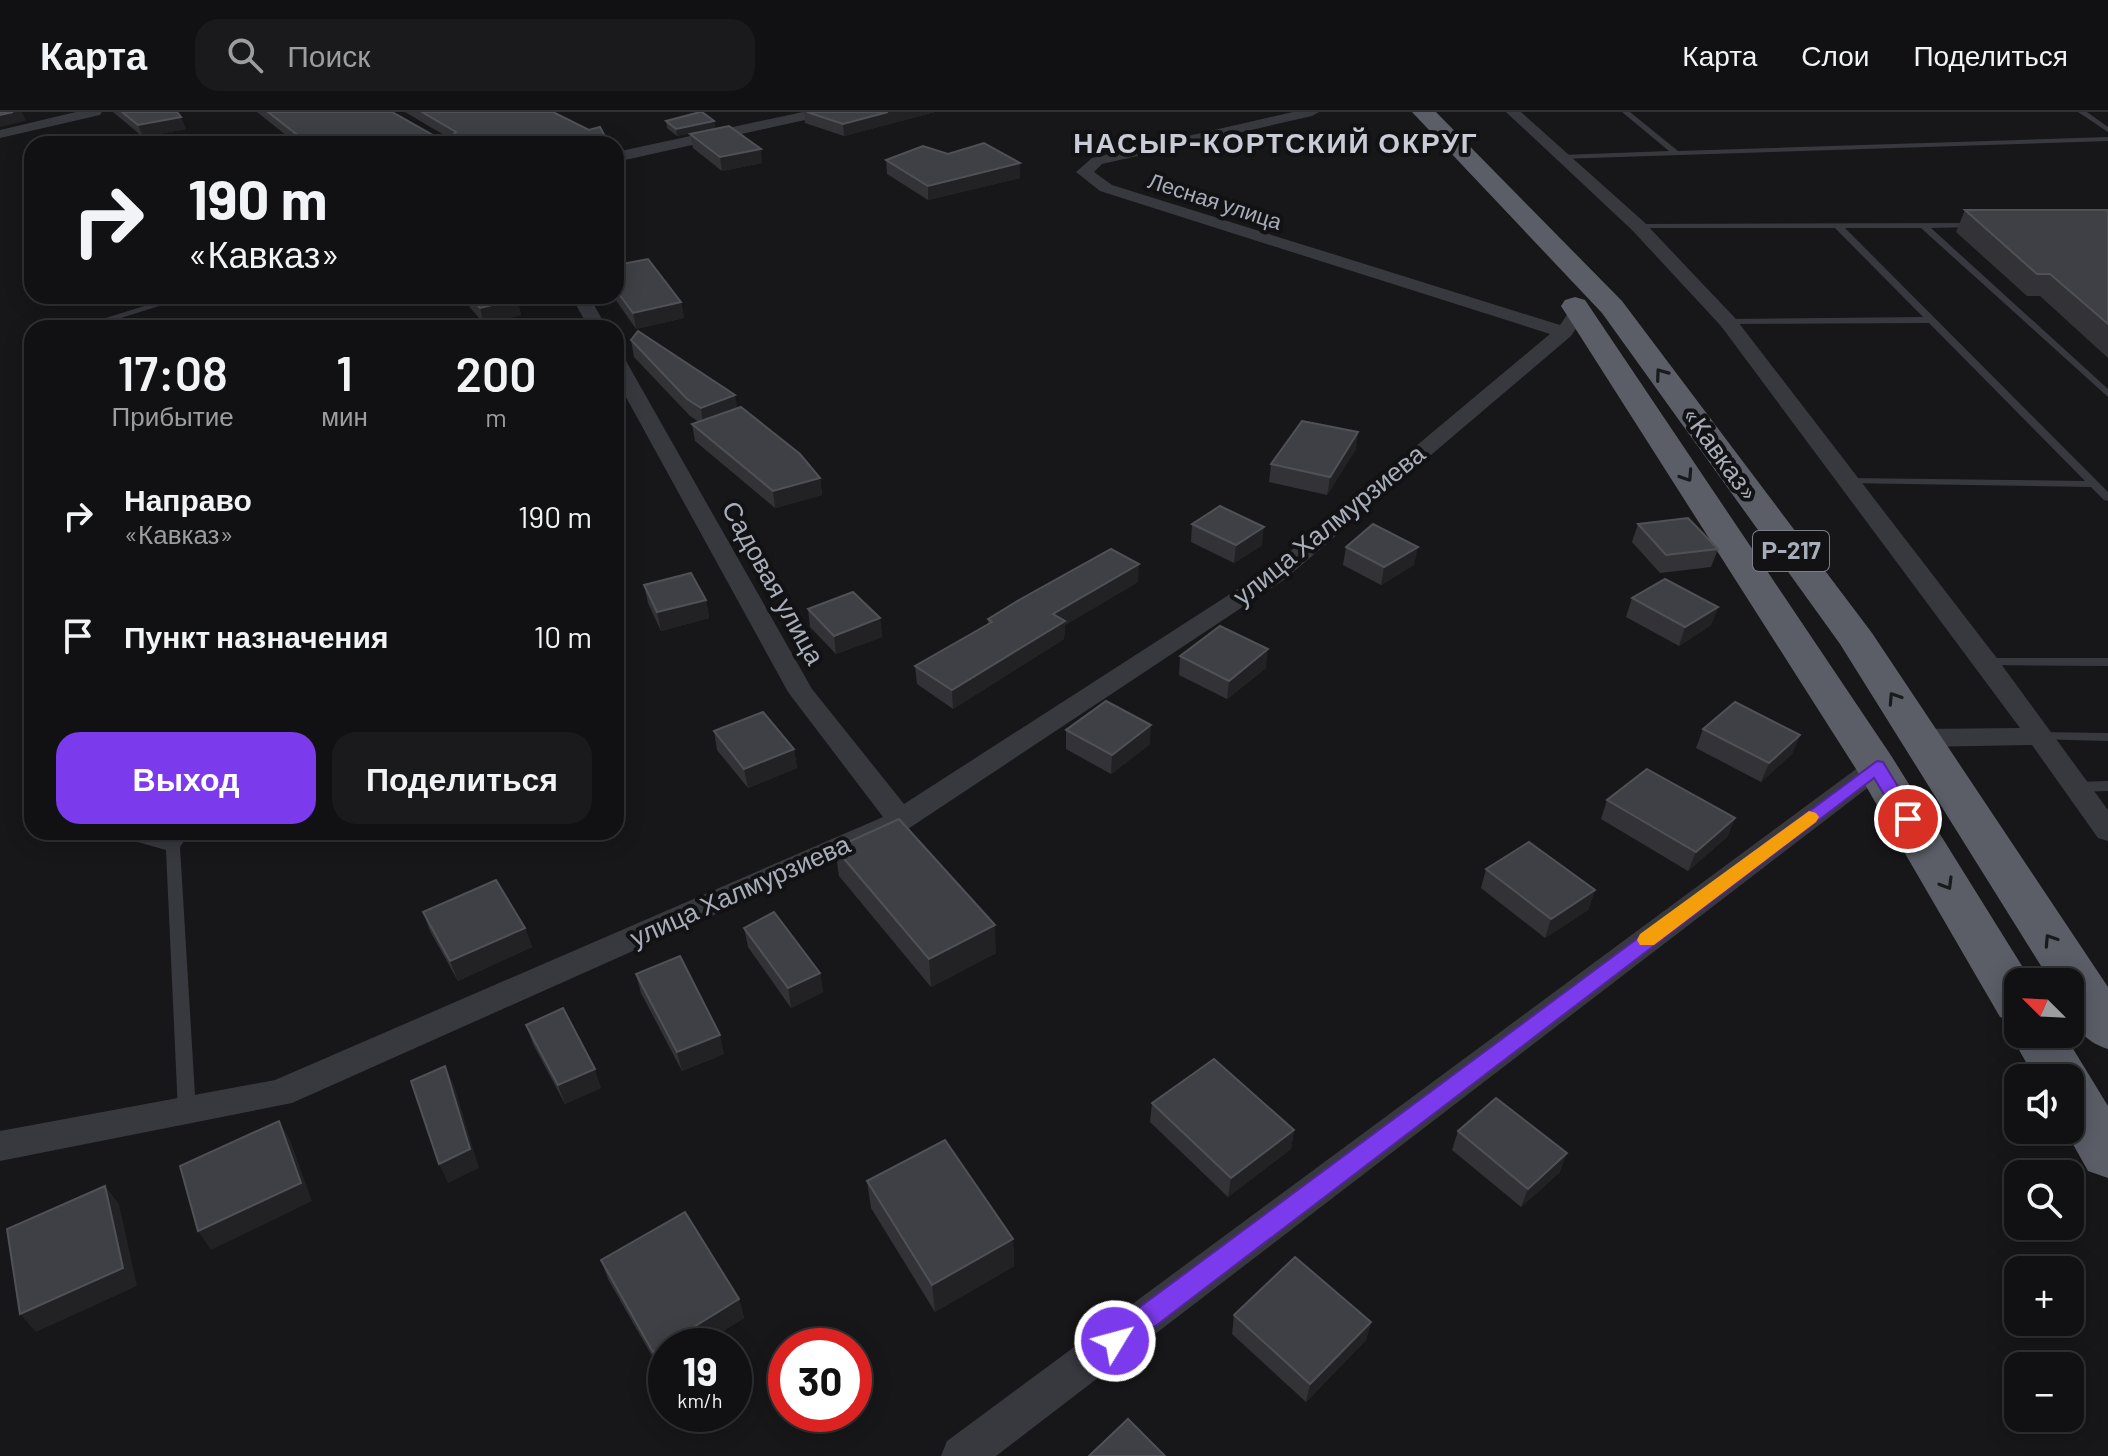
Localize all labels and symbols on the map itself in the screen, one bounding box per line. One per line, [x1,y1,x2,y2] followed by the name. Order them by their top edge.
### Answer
[1073,125,1479,159] district label: НАСЫР-КОРТСКИЙ ОКРУГ
[1145,166,1286,235] street label: Лесная улица
[1656,368,1670,383] one-way arrow
[1676,400,1766,507] street label: «Кавказ»
[1226,437,1431,611] street label: улица Халмурзиева
[1678,467,1693,481] one-way arrow
[717,495,832,670] street label: Садовая улица
[1753,531,1829,571] road number: Р-217
[1889,692,1904,707] one-way arrow
[1874,785,1942,853] pin
[625,827,855,952] street label: улица Халмурзиева
[1937,875,1953,890] one-way arrow
[2045,934,2060,949] one-way arrow
[2004,968,2084,1048] north arrow
[1073,1299,1157,1383] position arrow
[768,1328,872,1432] speed limit sign: 30

